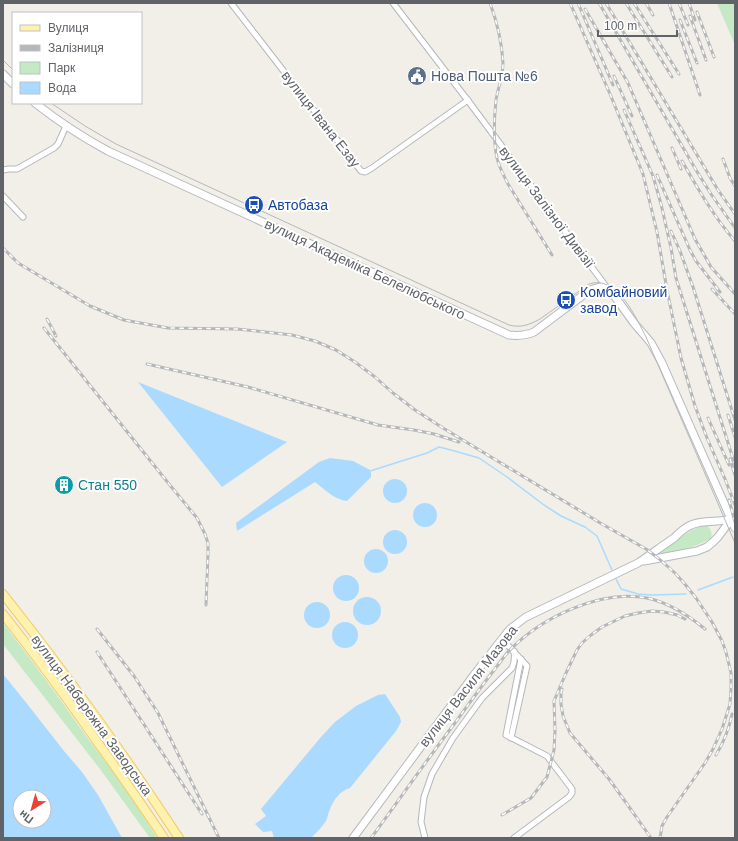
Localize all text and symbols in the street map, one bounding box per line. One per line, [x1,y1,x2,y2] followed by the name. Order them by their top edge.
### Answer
[12,12,142,104] legend
[598,12,677,38] scale bar
[604,19,637,33] text: 100 m
[48,21,89,35] text: Вулиця
[48,41,104,55] text: Залізниця
[48,61,76,75] text: Парк
[406,65,428,87] public building icon: Нова Пошта №6
[278,68,364,170] street label: вулиця Івана Езау
[431,68,538,84] place label: Нова Пошта №6
[48,81,76,95] text: Вода
[496,143,598,271] street label: вулиця Залізної Дивізії
[243,194,265,216] bus stop icon: Автобаза
[268,197,328,213] place label: Автобаза
[262,215,468,323] street label: вулиця Академіка Белелюбського
[580,284,667,316] place label: Комбайновий завод
[555,289,577,311] bus stop icon: Комбайновий завод
[53,474,75,496] building icon: Стан 550
[78,477,137,493] place label: Стан 550
[416,622,520,750] street label: вулиця Василя Мазова
[28,632,156,799] street label: вулиця Набережна Заводська
[12,789,52,829] north arrow
[17,808,35,826] text: Пн

